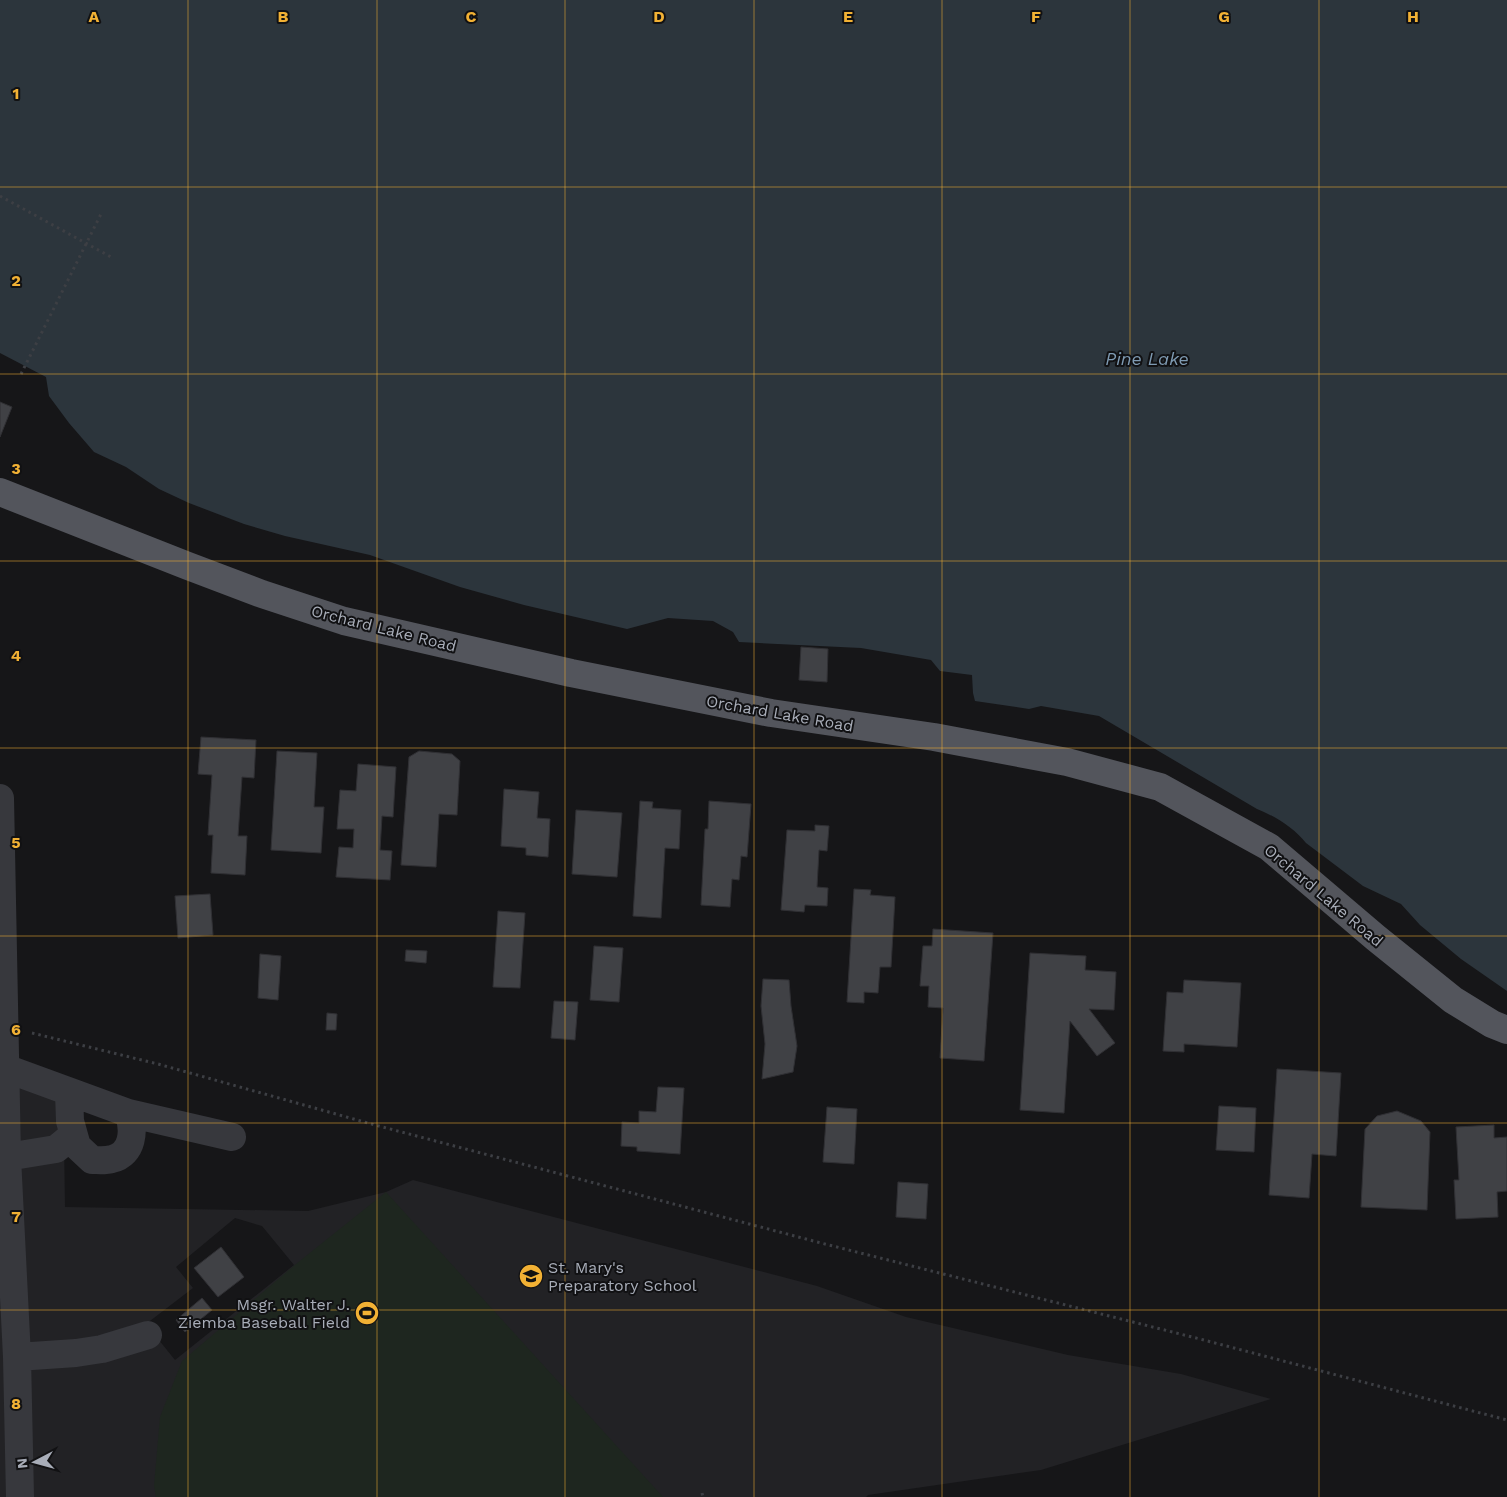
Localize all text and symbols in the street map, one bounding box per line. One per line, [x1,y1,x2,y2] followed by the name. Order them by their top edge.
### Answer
[89,7,100,26] text: A
[278,7,289,26] text: B
[466,7,477,26] text: C
[653,7,665,26] text: D
[843,7,853,26] text: E
[1031,7,1041,26] text: F
[1218,7,1230,26] text: G
[1407,7,1419,26] text: H
[13,84,19,103] text: 1
[11,271,21,290] text: 2
[1105,348,1189,369] water label: Pine Lake
[11,459,21,478] text: 3
[309,601,458,656] street label: Orchard Lake Road
[11,646,21,665] text: 4
[705,691,855,736] street label: Orchard Lake Road
[11,833,21,852] text: 5
[1261,840,1387,951] street label: Orchard Lake Road
[11,1020,21,1039] text: 6
[11,1207,21,1226] text: 7
[548,1258,697,1295] place label: St. Mary's Preparatory School
[518,1263,544,1289] school or university icon: St. Mary's Preparatory School
[178,1295,350,1332] place label: Msgr. Walter J. Ziemba Baseball Field
[354,1300,380,1326] sports icon: Msgr. Walter J. Ziemba Baseball Field
[11,1394,21,1413] text: 8
[10,1437,60,1487] north arrow
[14,1457,31,1469] text: N

